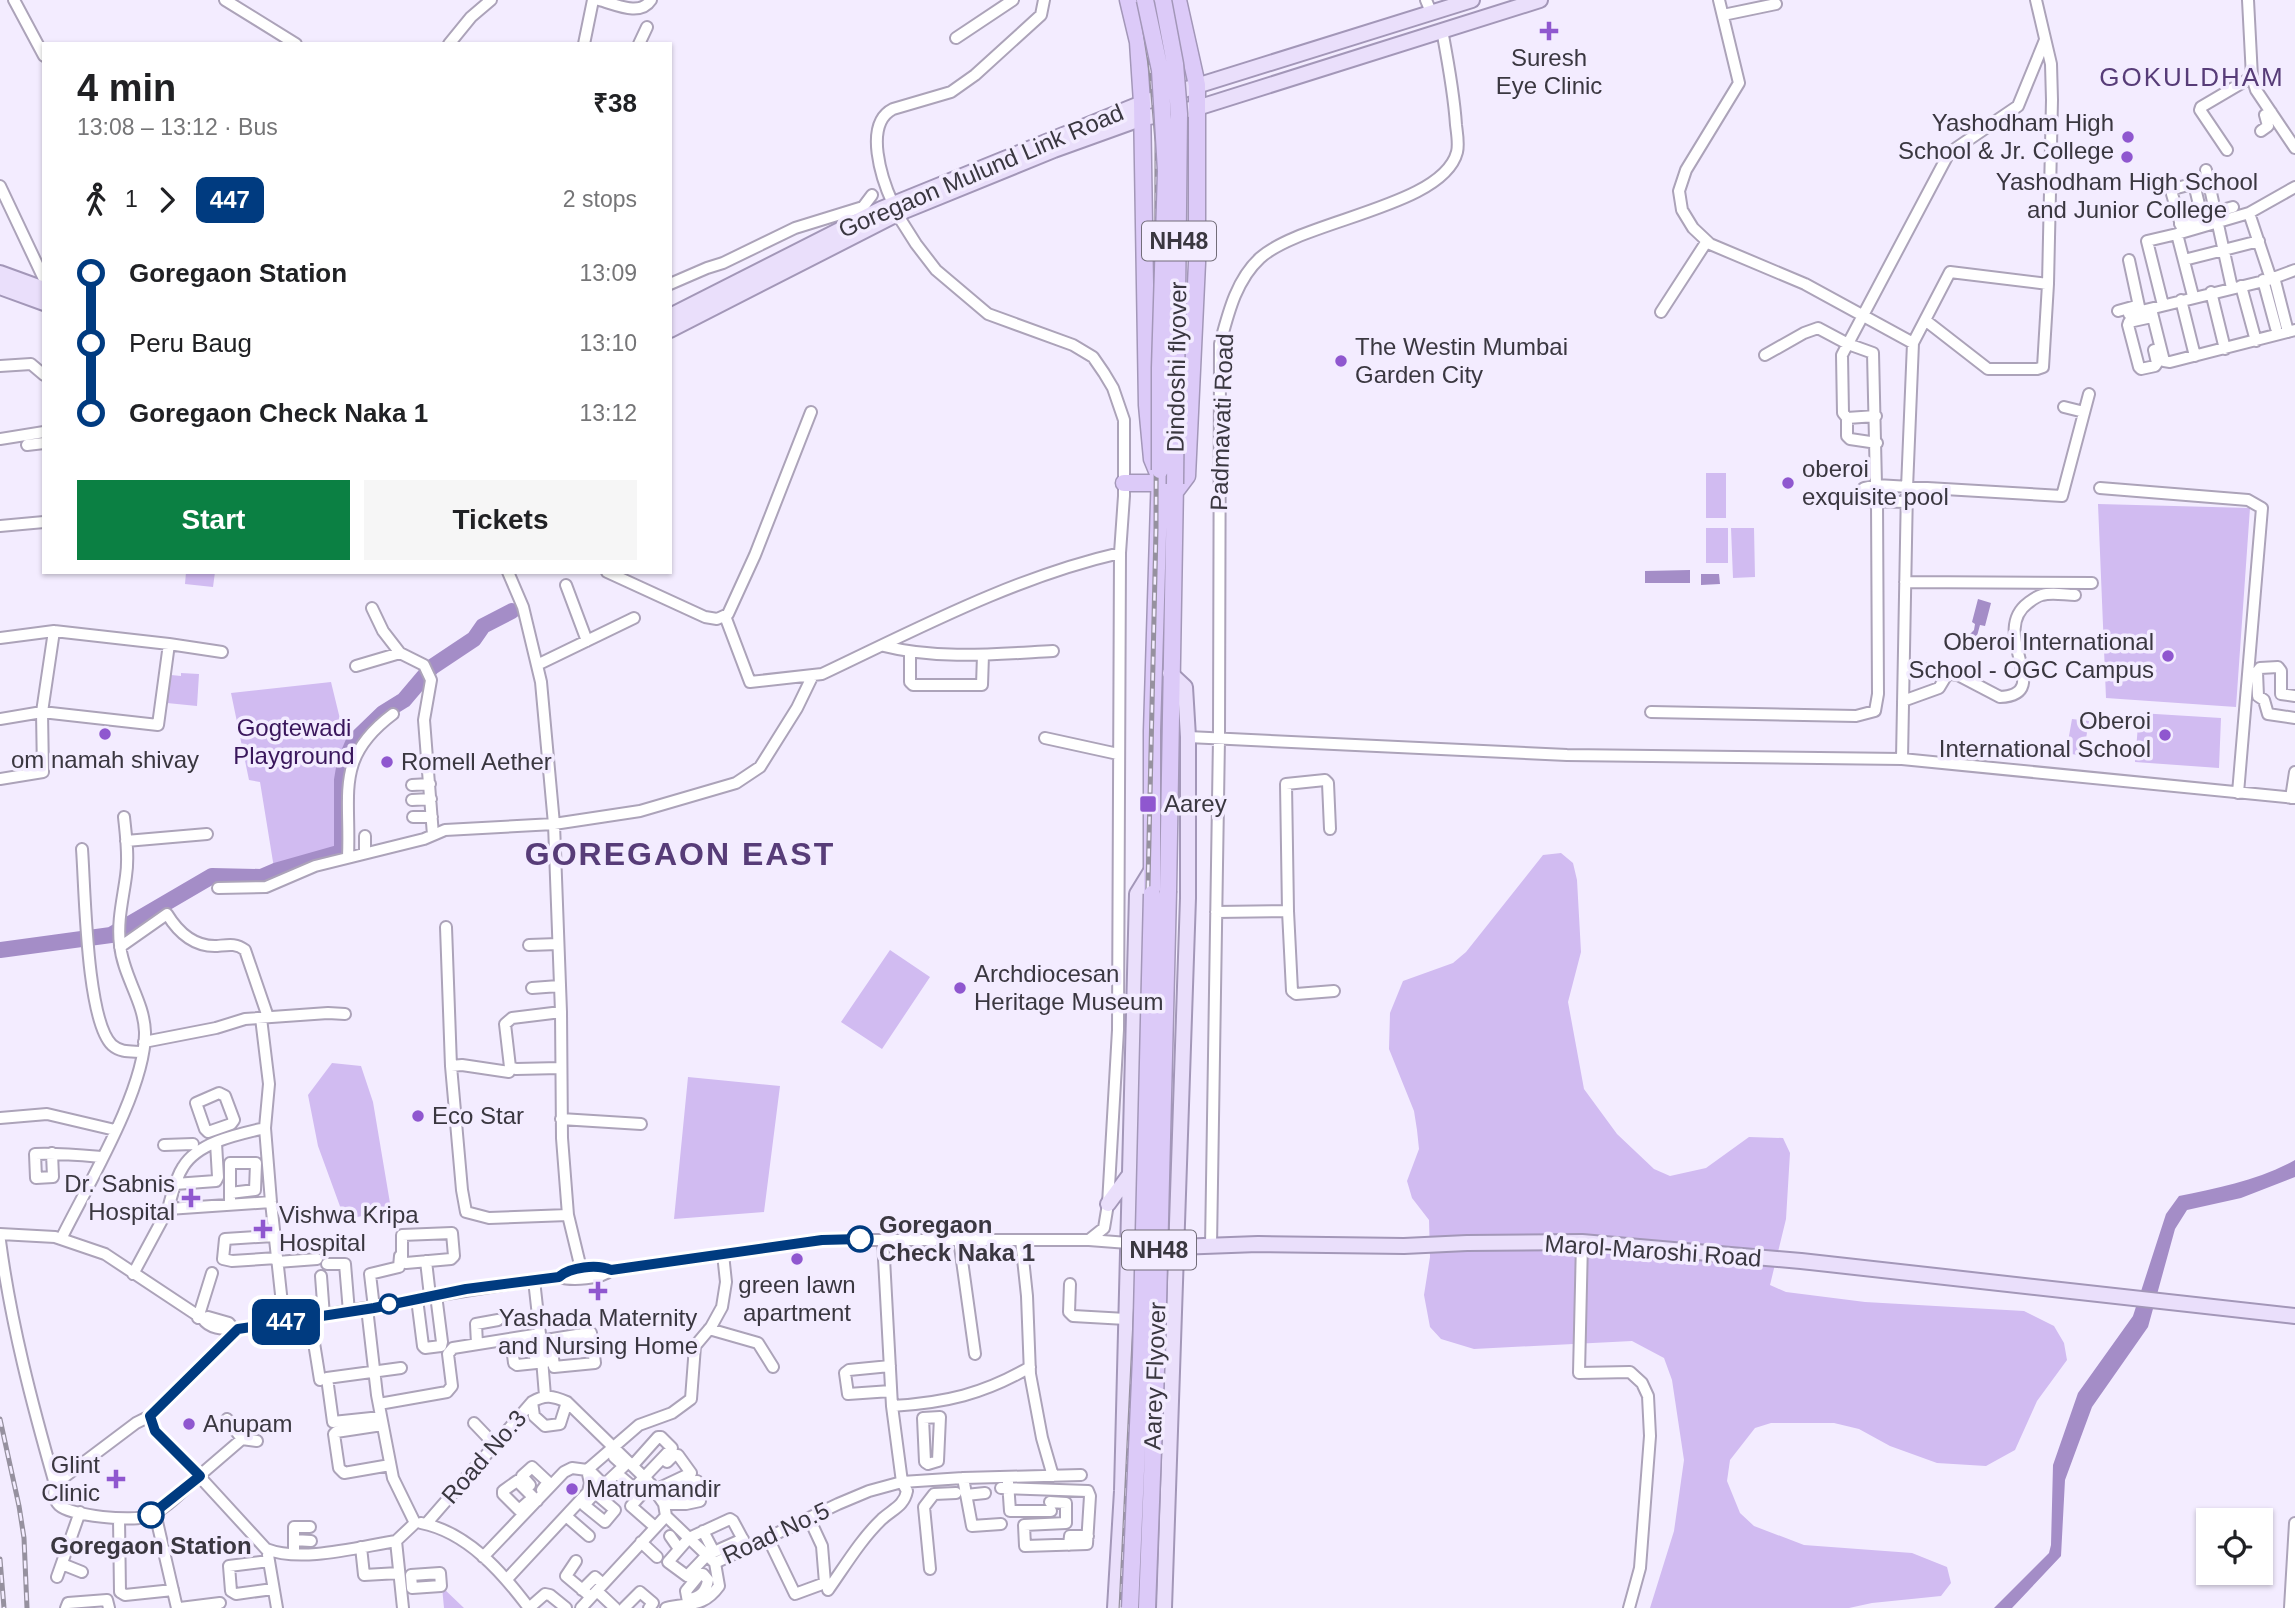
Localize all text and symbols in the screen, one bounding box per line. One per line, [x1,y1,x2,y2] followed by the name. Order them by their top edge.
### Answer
[1539,21,1559,41] marker: Suresh Eye Clinic
[1496,44,1602,99] place label: Suresh Eye Clinic
[2099,62,2285,92] district label: GOKULDHAM
[77,67,176,109] text: 4 min
[593,88,637,118] text: ₹38
[834,98,1127,243] street label: Goregaon Mulund Link Road
[1898,109,2114,164] place label: Yashodham High School & Jr. College
[77,114,278,140] text: 13:08 – 13:12 · Bus
[2120,129,2136,145] marker: Yashodham High School & Jr. College
[2119,149,2135,165] marker: Yashodham High School and Junior College
[1996,168,2258,223] place label: Yashodham High School and Junior College
[77,181,115,219] icon: walk
[148,181,186,219] icon: forward
[125,186,138,212] text: 1
[210,186,250,213] text: 447
[563,186,637,212] text: 2 stops
[1142,222,1216,260] road number: NH48
[129,258,347,288] text: Goregaon Station
[579,260,637,286] text: 13:09
[1162,281,1191,453] street label: Dindoshi flyover
[129,328,252,358] text: Peru Baug
[579,330,637,356] text: 13:10
[1205,333,1238,511] street label: Padmavati Road
[1355,333,1568,388] place label: The Westin Mumbai Garden City
[1333,353,1349,369] marker: The Westin Mumbai Garden City
[129,398,428,428] text: Goregaon Check Naka 1
[579,400,637,426] text: 13:12
[1802,455,1949,510] place label: oberoi exquisite pool
[1780,475,1796,491] marker: oberoi exquisite pool
[77,480,350,560] button: Start
[364,480,637,560] button: Tickets
[1909,628,2154,683] place label: Oberoi International School - OGC Campus
[2160,648,2176,664] marker: Oberoi International School - OGC Campus
[1939,707,2151,762] place label: Oberoi International School
[233,714,355,769] park label: Gogtewadi Playground
[97,726,113,742] marker: om namah shivay
[2157,727,2173,743] marker: Oberoi International School
[11,746,199,773] place label: om namah shivay
[401,748,552,775] place label: Romell Aether
[379,754,395,770] marker: Romell Aether
[1164,790,1227,817] place label: Aarey
[1138,794,1158,814] marker: Aarey
[525,836,835,872] district label: GOREGAON EAST
[974,960,1163,1015] place label: Archdiocesan Heritage Museum
[952,980,968,996] marker: Archdiocesan Heritage Museum
[432,1102,524,1129] place label: Eco Star
[410,1108,426,1124] marker: Eco Star
[64,1170,175,1225] place label: Dr. Sabnis Hospital
[181,1188,201,1208] marker: Dr. Sabnis Hospital
[279,1201,419,1256] place label: Vishwa Kripa Hospital
[879,1211,1035,1266] place label: Goregaon Check Naka 1
[253,1219,273,1239] marker: Vishwa Kripa Hospital
[847,1226,873,1252] marker: Goregaon Check Naka 1
[1544,1229,1762,1272] street label: Marol-Maroshi Road
[1122,1231,1196,1270] road number: NH48
[789,1251,805,1267] marker: green lawn apartment
[738,1271,856,1326] place label: green lawn apartment
[588,1281,608,1301] marker: Yashada Maternity and Nursing Home
[379,1294,399,1314] unlabelled marker
[246,1299,326,1345] line badge: 447
[1138,1302,1171,1450] street label: Aarey Flyover
[498,1304,698,1359] place label: Yashada Maternity and Nursing Home
[266,1308,306,1335] text: 447
[436,1405,531,1509] street label: Road No.3
[203,1410,292,1437] place label: Anupam
[181,1416,197,1432] marker: Anupam
[41,1451,100,1506] place label: Glint Clinic
[106,1469,126,1489] marker: Glint Clinic
[586,1475,721,1502] place label: Matrumandir
[564,1481,580,1497] marker: Matrumandir
[718,1496,833,1569] street label: Road No.5
[138,1502,164,1528] marker: Goregaon Station
[2196,1508,2273,1585] map controls
[2196,1508,2273,1585] button: locate
[50,1532,252,1559] place label: Goregaon Station

